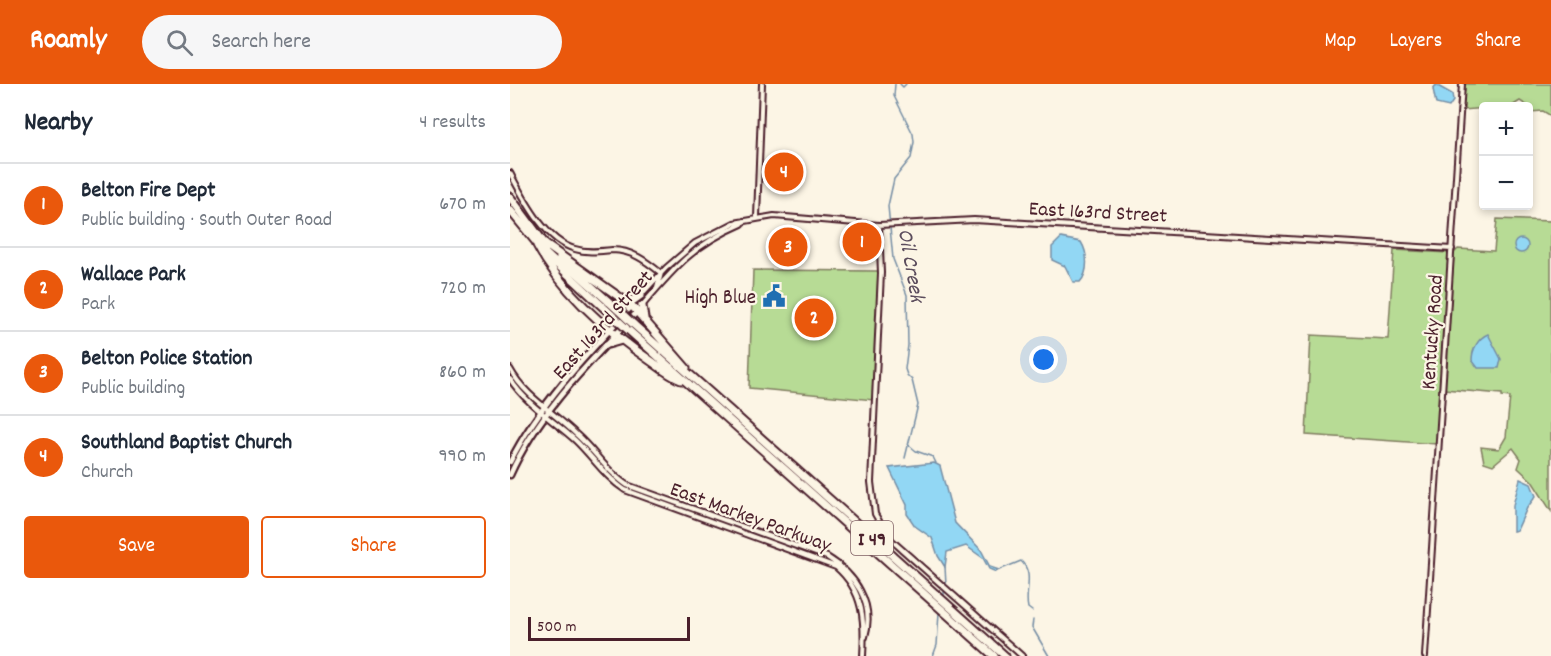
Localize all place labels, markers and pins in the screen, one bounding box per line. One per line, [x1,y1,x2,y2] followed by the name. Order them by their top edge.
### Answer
[764,150,804,194] pin: 4
[842,220,882,264] pin: 1
[768,224,808,270] pin: 3
[761,283,787,309] public building icon: High Blue
[685,284,756,314] place label: High Blue
[794,296,834,340] pin: 2

